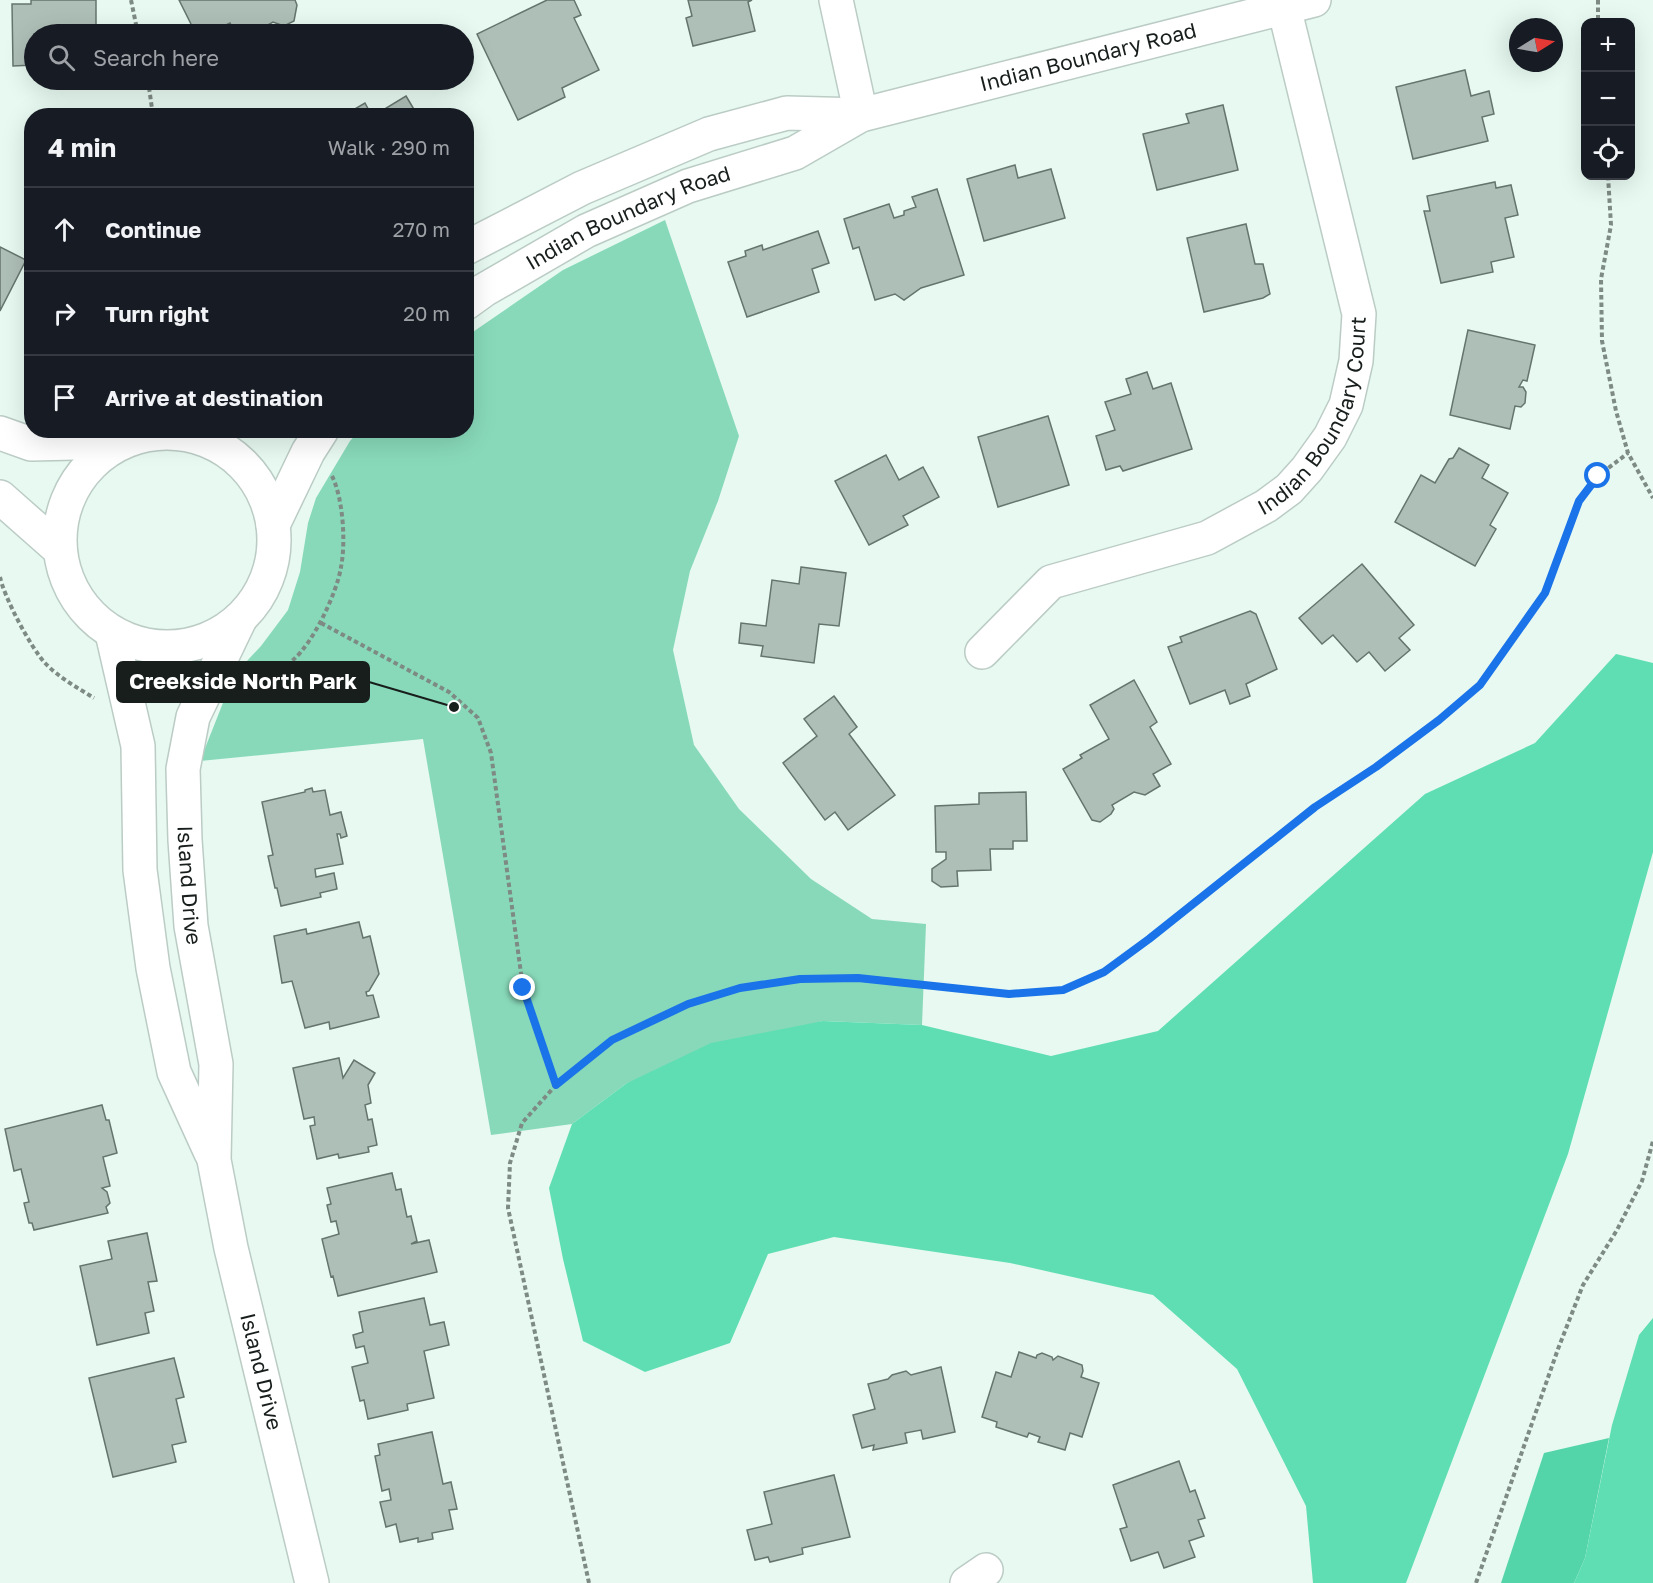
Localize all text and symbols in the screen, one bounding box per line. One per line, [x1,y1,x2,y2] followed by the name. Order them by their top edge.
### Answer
[977,16,1199,96] street label: Indian Boundary Road
[1509,18,1563,72] north arrow
[1581,18,1635,180] map controls
[1581,18,1635,72] button: +
[24,24,474,90] search box
[45,41,78,74] icon: search
[93,44,219,71] text: Search here
[1581,72,1635,126] button: −
[1581,126,1635,180] button: locate
[48,132,116,163] text: 4 min
[328,135,450,159] text: Walk · 290 m
[521,160,733,275] street label: Indian Boundary Road
[48,213,81,246] icon: ahead
[105,216,201,243] text: Continue
[393,217,450,241] text: 270 m
[48,297,81,330] icon: right
[105,300,209,327] text: Turn right
[403,301,450,325] text: 20 m
[1253,316,1371,520] street label: Indian Boundary Court
[48,381,81,414] icon: arrive
[105,384,323,411] text: Arrive at destination
[1584,462,1610,488] route start
[117,662,369,702] callout: Creekside North Park
[129,667,357,694] text: Creekside North Park
[173,825,208,947] street label: Island Drive
[509,974,535,1000] route end
[235,1310,289,1433] street label: Island Drive

